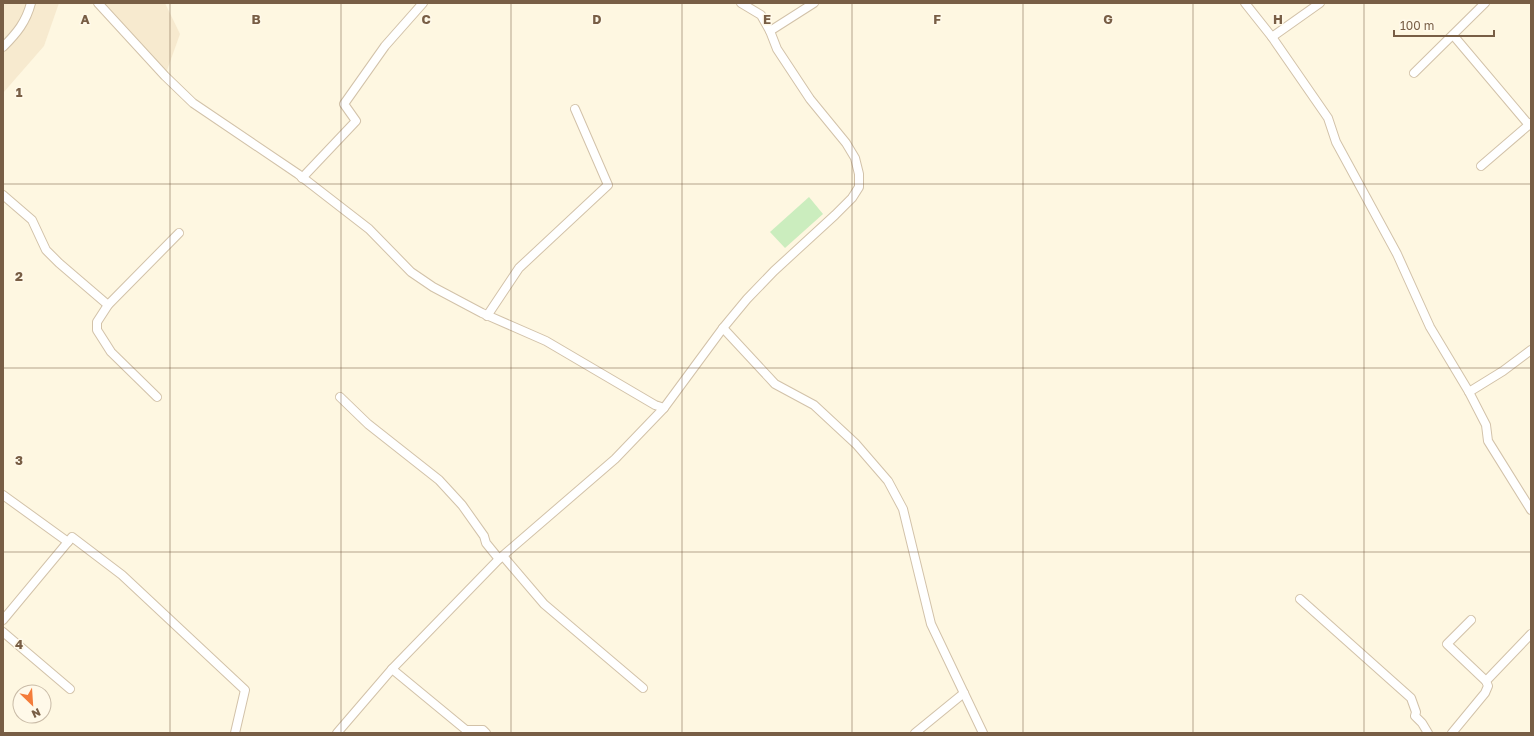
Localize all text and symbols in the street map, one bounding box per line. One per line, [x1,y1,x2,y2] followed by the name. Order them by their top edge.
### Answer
[80,11,90,27] text: A
[251,11,261,27] text: B
[421,11,431,27] text: C
[592,11,602,27] text: D
[763,11,771,27] text: E
[933,11,941,27] text: F
[1103,11,1113,27] text: G
[1273,11,1283,27] text: H
[1394,12,1494,38] scale bar
[1400,18,1434,33] text: 100 m
[16,84,23,100] text: 1
[15,268,23,284] text: 2
[15,452,23,468] text: 3
[15,636,23,652] text: 4
[12,684,52,724] north arrow
[30,706,43,721] text: N

